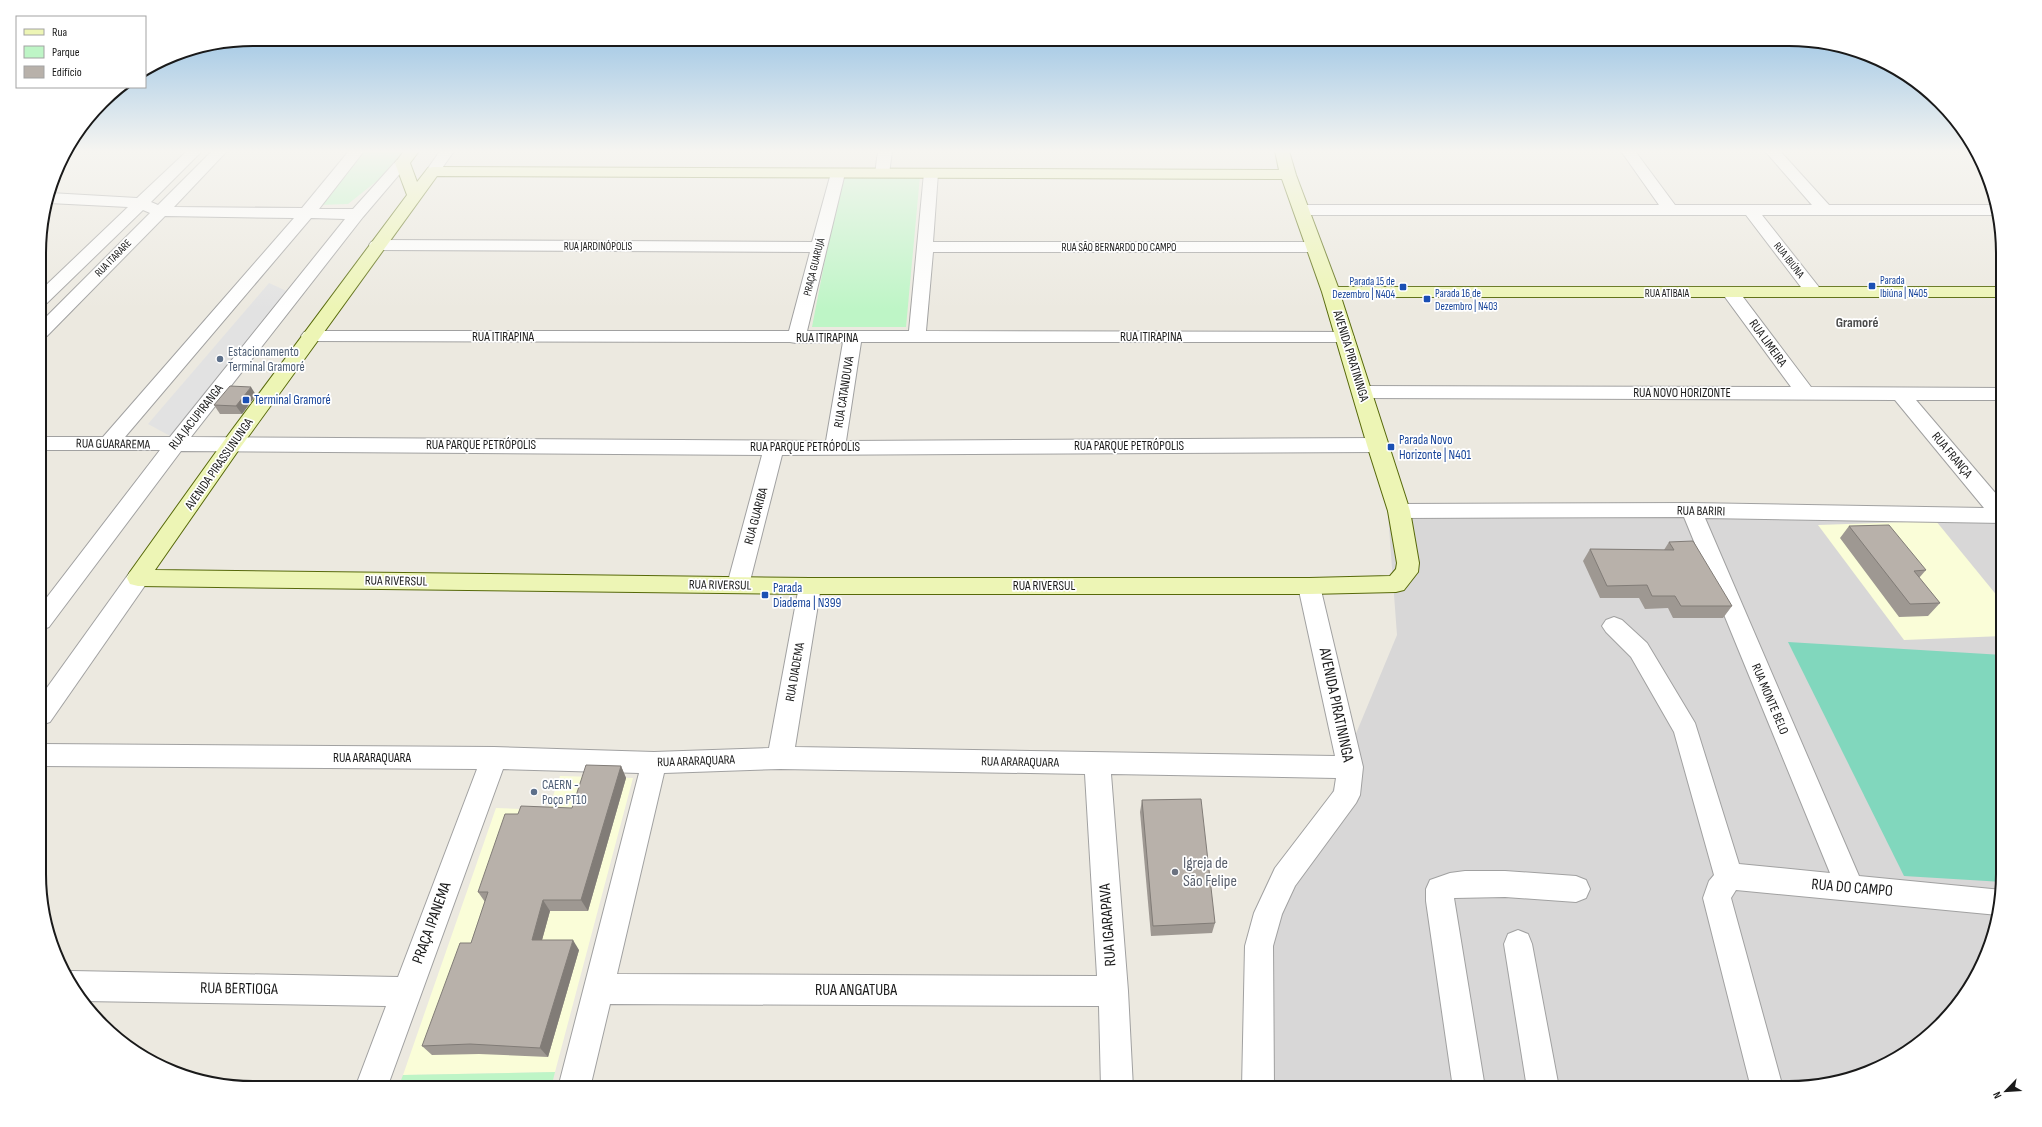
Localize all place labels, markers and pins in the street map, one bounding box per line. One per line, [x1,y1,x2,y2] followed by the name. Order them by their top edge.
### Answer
[1880,274,1928,300] place label: Parada Ibiúna | N405
[1332,275,1395,301] place label: Parada 15 de Dezembro | N404
[1867,281,1877,291] marker: Parada Ibiúna | N405
[1398,282,1408,292] marker: Parada 15 de Dezembro | N404
[1435,287,1498,313] place label: Parada 16 de Dezembro | N403
[1422,294,1432,304] marker: Parada 16 de Dezembro | N403
[228,344,305,375] place label: Estacionamento Terminal Gramoré
[215,354,225,364] marker: Estacionamento Terminal Gramoré
[254,392,331,408] place label: Terminal Gramoré
[241,395,251,405] marker: Terminal Gramoré
[1399,432,1471,463] place label: Parada Novo Horizonte | N401
[1386,442,1396,452] marker: Parada Novo Horizonte | N401
[773,580,841,611] place label: Parada Diadema | N399
[760,590,770,600] marker: Parada Diadema | N399
[542,777,587,808] place label: CAERN - Poço PT10
[529,787,539,797] marker: CAERN - Poço PT10
[1183,854,1237,891] place label: Igreja de São Felipe
[1170,867,1180,877] marker: Igreja de São Felipe

